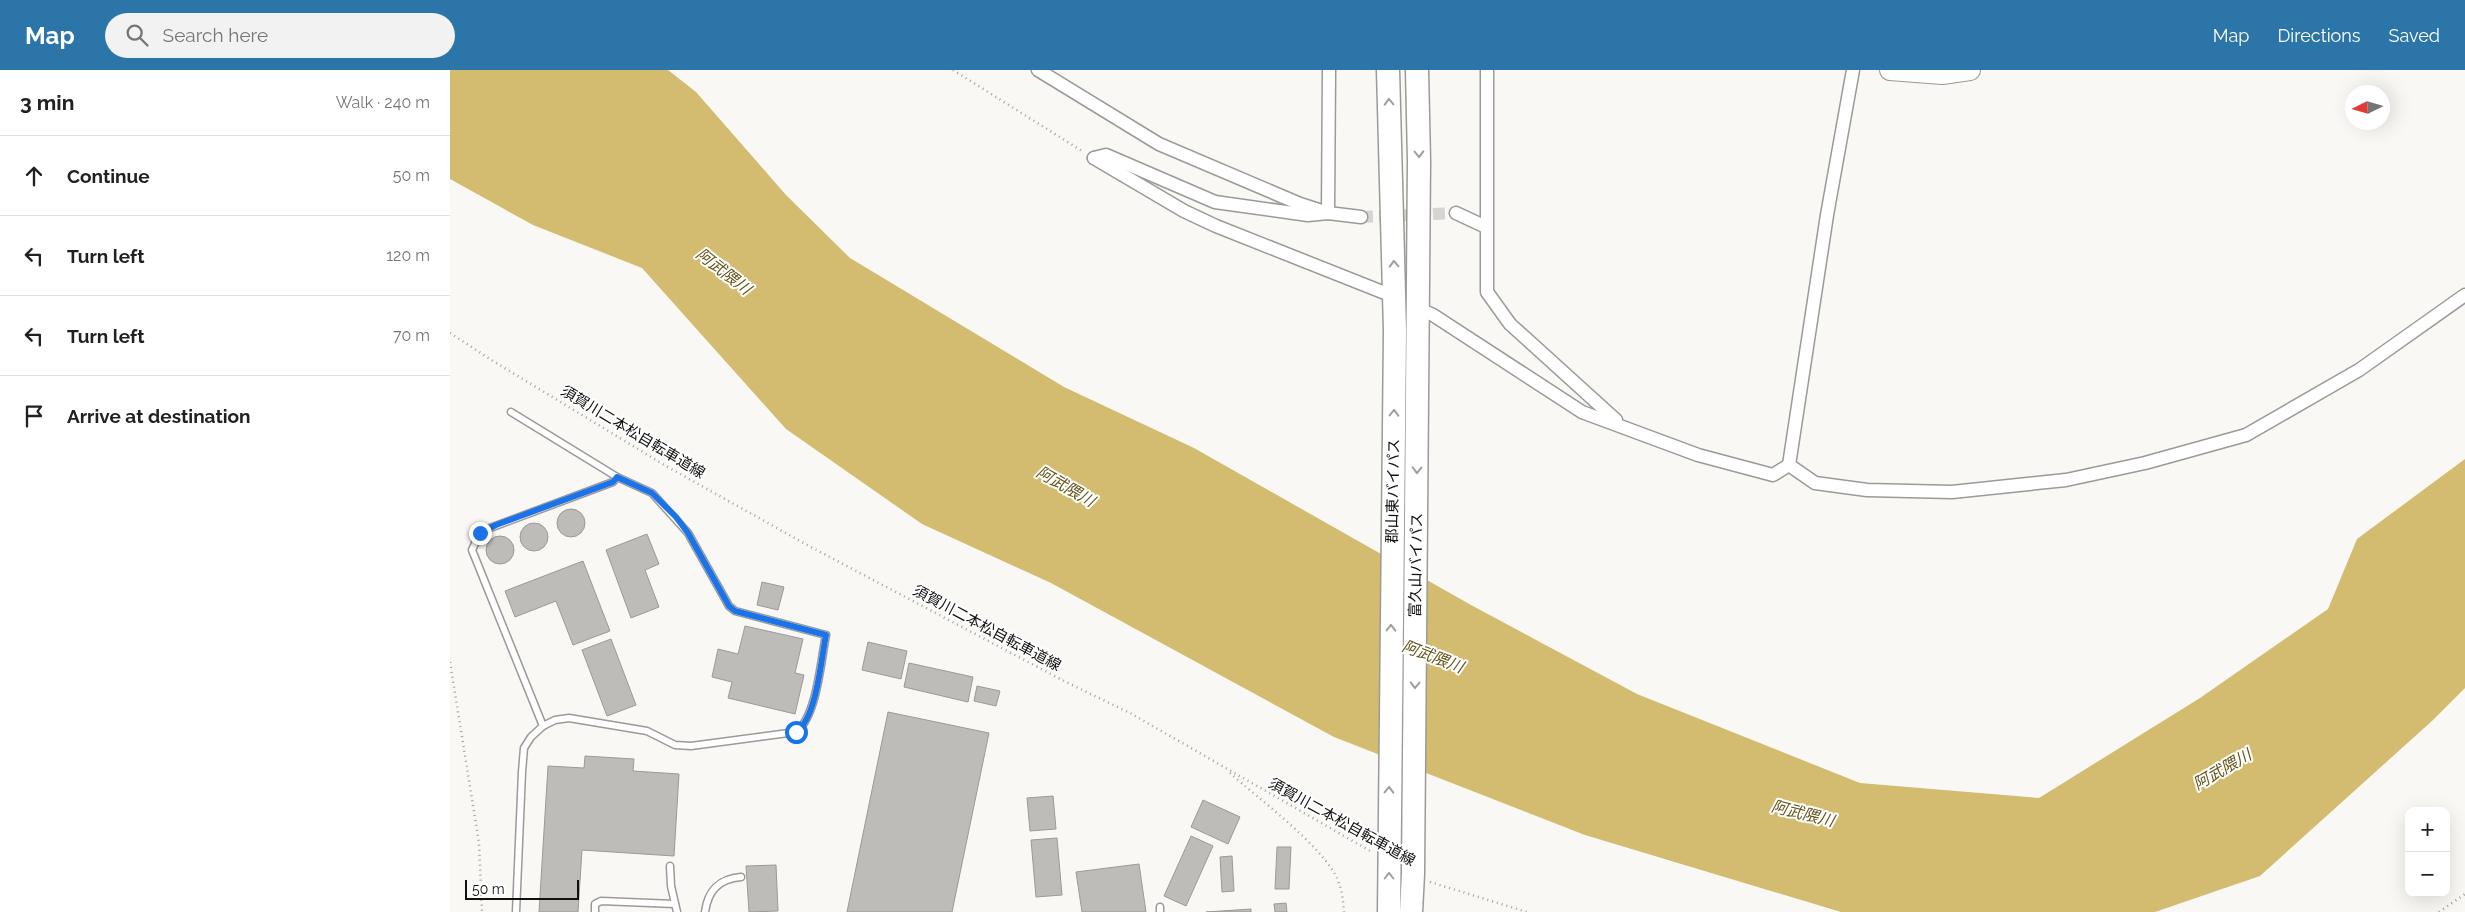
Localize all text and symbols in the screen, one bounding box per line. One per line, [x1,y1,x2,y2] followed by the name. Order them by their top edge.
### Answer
[105,13,455,58] search box
[25,21,75,50] text: Map
[123,21,151,49] icon: search
[163,24,268,46] text: Search here
[2213,25,2249,46] text: Map
[2277,25,2361,46] text: Directions
[2389,25,2440,46] text: Saved
[2345,85,2390,130] north arrow
[20,90,74,115] text: 3 min
[336,93,430,112] text: Walk · 240 m
[1384,98,1395,106] one-way arrow
[1414,150,1424,158] one-way arrow
[20,162,48,190] icon: ahead
[67,165,150,187] text: Continue
[393,166,430,185] text: 50 m
[20,242,48,270] icon: left
[693,244,756,300] water label: 阿武隈川
[67,245,144,267] text: Turn left
[386,246,430,265] text: 120 m
[1388,260,1399,268] one-way arrow
[20,322,48,350] icon: left
[67,325,144,347] text: Turn left
[393,326,430,345] text: 70 m
[558,382,708,482] street label: 須賀川二本松自転車道線
[20,402,48,430] icon: arrive
[67,405,251,427] text: Arrive at destination
[1389,409,1399,416] one-way arrow
[1383,438,1403,544] street label: 郡山東バイパス
[1033,462,1100,512] water label: 阿武隈川
[1412,466,1422,474] one-way arrow
[1406,512,1426,618] street label: 富久山バイパス
[469,522,492,545] route end
[910,581,1064,675] street label: 須賀川二本松自転車道線
[1386,624,1396,632] one-way arrow
[1400,636,1468,678] water label: 阿武隈川
[1410,682,1420,689] one-way arrow
[785,721,808,744] route start
[2190,744,2256,794] water label: 阿武隈川
[1265,774,1419,870] street label: 須賀川二本松自転車道線
[1384,786,1394,794] one-way arrow
[1770,797,1838,831] water label: 阿武隈川
[2405,807,2450,897] map controls
[2405,807,2450,852] button: +
[2405,852,2450,897] button: −
[1384,871,1394,879] one-way arrow
[465,877,579,900] scale bar
[472,881,505,897] text: 50 m

